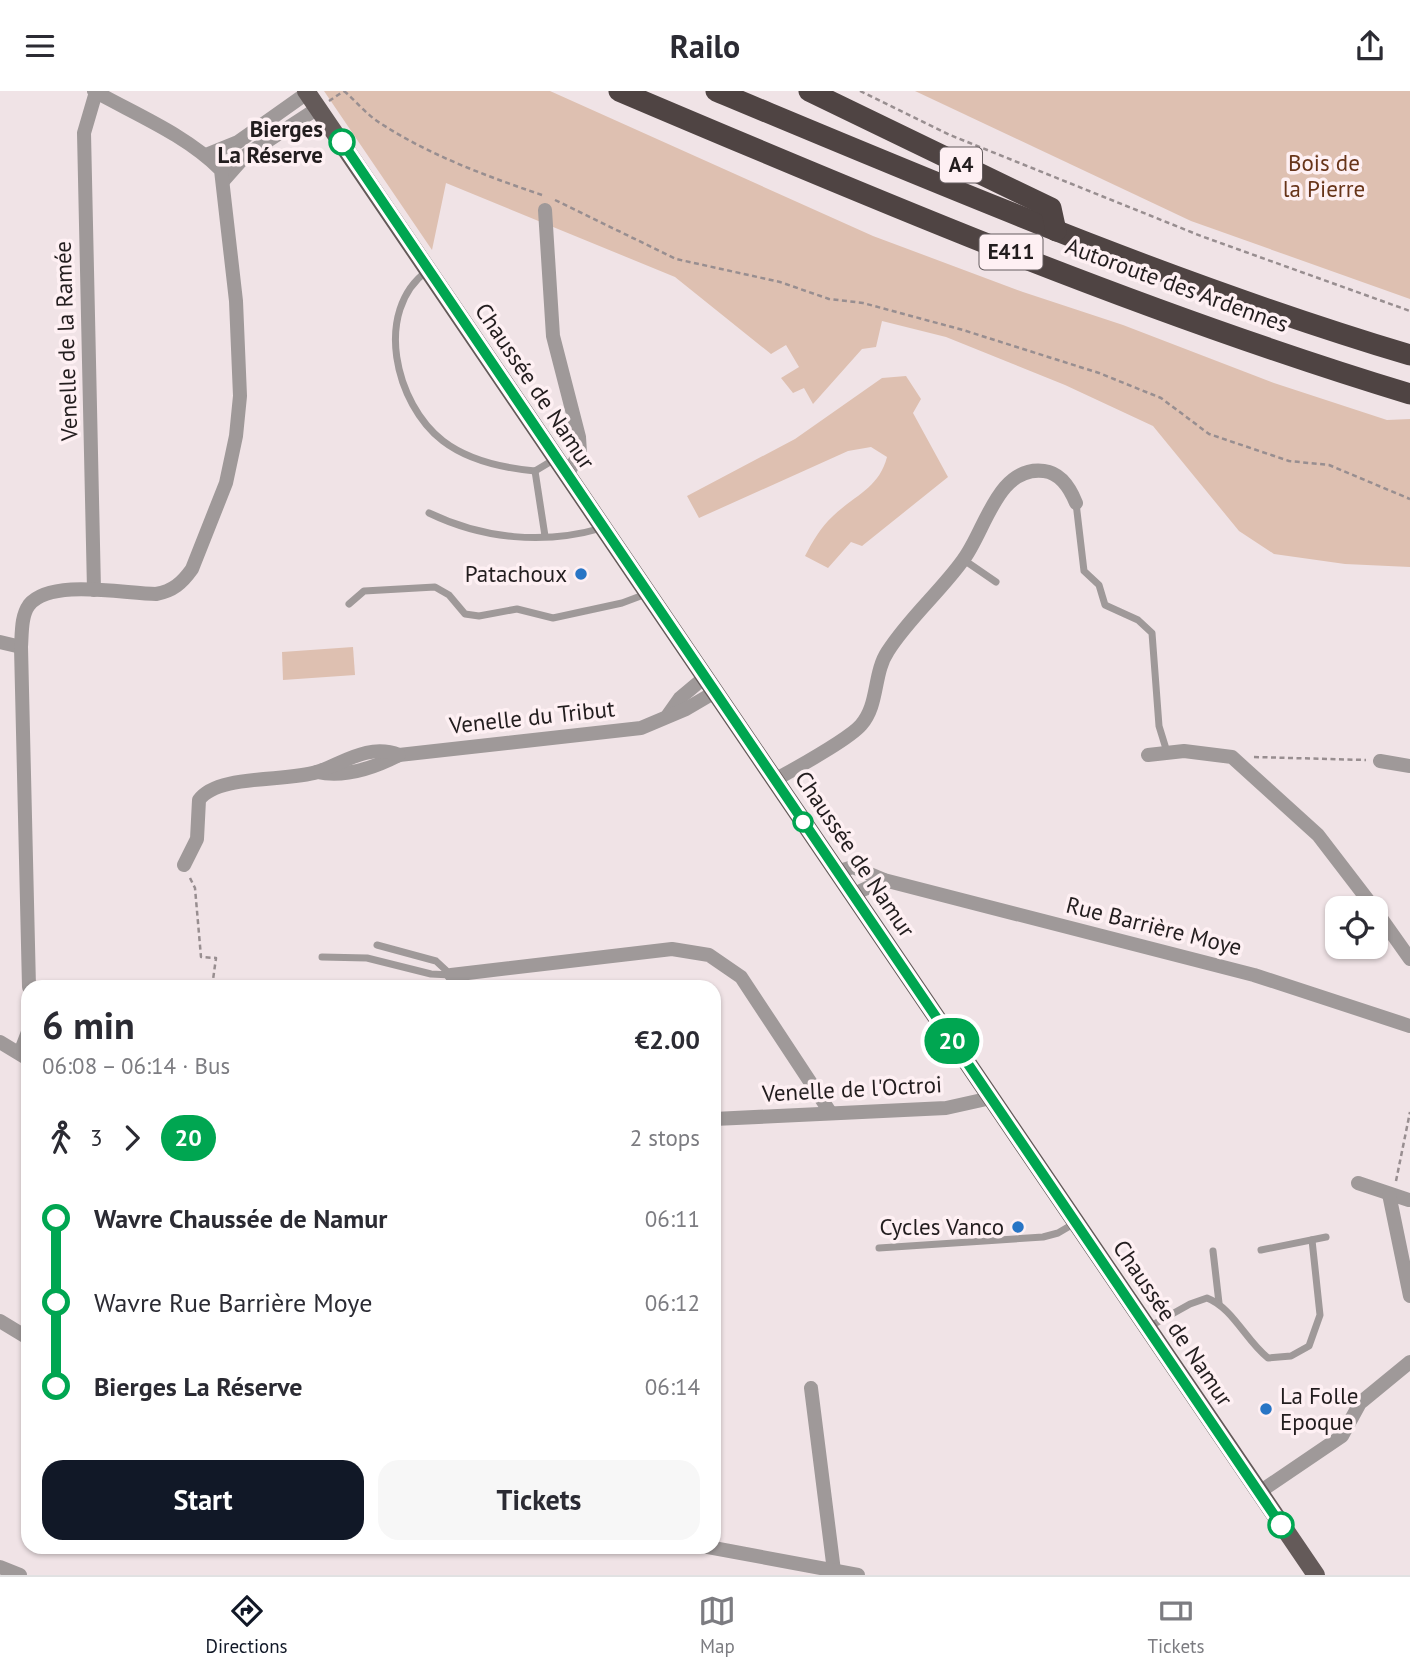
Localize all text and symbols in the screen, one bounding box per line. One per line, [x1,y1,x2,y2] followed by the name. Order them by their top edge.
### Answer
[670,25,740,67] text: Railo
[21,27,59,65] icon: menu
[1351,27,1389,65] icon: share
[218,114,323,169] place label: Bierges La Réserve
[329,129,355,155] marker: Bierges La Réserve
[940,147,982,183] road number: A4
[1283,148,1365,203] park label: Bois de la Pierre
[1062,231,1292,338] street label: Autoroute des Ardennes
[979,235,1042,269] road number: E411
[48,241,84,442] street label: Venelle de la Ramée
[469,297,602,474] street label: Chaussée de Namur
[465,559,567,588] place label: Patachoux
[573,566,589,582] marker: Patachoux
[447,693,616,740] street label: Venelle du Tribut
[789,765,922,942] street label: Chaussée de Namur
[793,812,813,832] unlabelled marker
[1063,890,1245,961] street label: Rue Barrière Moye
[1325,896,1388,959] map controls
[1325,896,1388,959] button: locate
[42,1000,135,1049] text: 6 min
[920,1018,984,1064] line badge: 20
[635,1023,700,1056] text: €2.00
[938,1025,966,1056] text: 20
[42,1051,230,1080] text: 06:08 – 06:14 · Bus
[760,1069,943,1108] street label: Venelle de l'Octroi
[42,1119,80,1157] icon: walk
[113,1119,151,1157] icon: forward
[175,1122,202,1153] text: 20
[90,1123,103,1152] text: 3
[630,1123,700,1152] text: 2 stops
[94,1202,387,1235] text: Wavre Chaussée de Namur
[645,1204,700,1233] text: 06:11
[879,1212,1004,1241] place label: Cycles Vanco
[1010,1219,1026,1235] marker: Cycles Vanco
[1107,1234,1240,1411] street label: Chaussée de Namur
[94,1286,372,1319] text: Wavre Rue Barrière Moye
[645,1288,700,1317] text: 06:12
[94,1370,303,1403] text: Bierges La Réserve
[645,1372,700,1401] text: 06:14
[1280,1381,1358,1436] place label: La Folle Epoque
[1258,1401,1274,1417] marker: La Folle Epoque
[42,1460,364,1540] button: Start
[378,1460,700,1540] button: Tickets
[1268,1512,1294,1538] unlabelled marker
[205,1592,288,1658] tab: Directions
[698,1592,736,1658] tab: Map
[1147,1592,1205,1658] tab: Tickets

